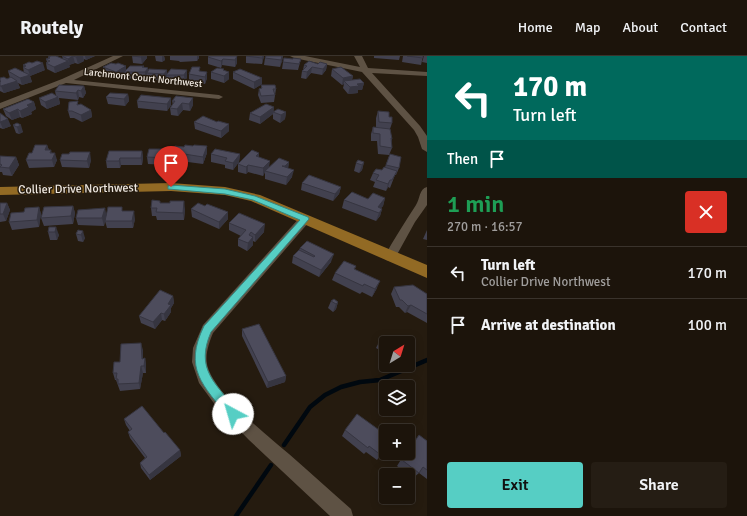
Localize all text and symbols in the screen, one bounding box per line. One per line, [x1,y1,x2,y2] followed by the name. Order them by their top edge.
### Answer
[20,16,83,40] text: Routely
[518,19,553,36] text: Home
[575,19,600,36] text: Map
[622,19,658,36] text: About
[680,19,727,36] text: Contact
[83,66,203,90] street label: Larchmont Court Northwest
[513,70,587,104] text: 170 m
[447,72,499,124] icon: left
[513,104,576,126] text: Turn left
[154,146,188,187] pin
[486,148,508,170] icon: arrive
[447,150,478,168] text: Then
[160,152,182,174] icon: arrive
[18,180,138,198] street label: Collier Drive Northwest
[447,189,504,219] text: 1 min
[685,191,727,233] button: close
[447,219,523,235] text: 270 m · 16:57
[481,256,535,274] text: Turn left
[447,262,469,284] icon: left
[687,264,727,282] text: 170 m
[481,274,611,290] text: Collier Drive Northwest
[447,314,469,336] icon: arrive
[481,316,616,334] text: Arrive at destination
[687,316,727,334] text: 100 m
[379,336,415,372] north arrow
[379,336,415,504] map controls
[379,380,415,416] button: layers
[212,393,254,435] position arrow
[379,424,415,460] button: +
[447,462,583,508] button: Exit
[591,462,727,508] button: Share
[379,468,415,504] button: −

